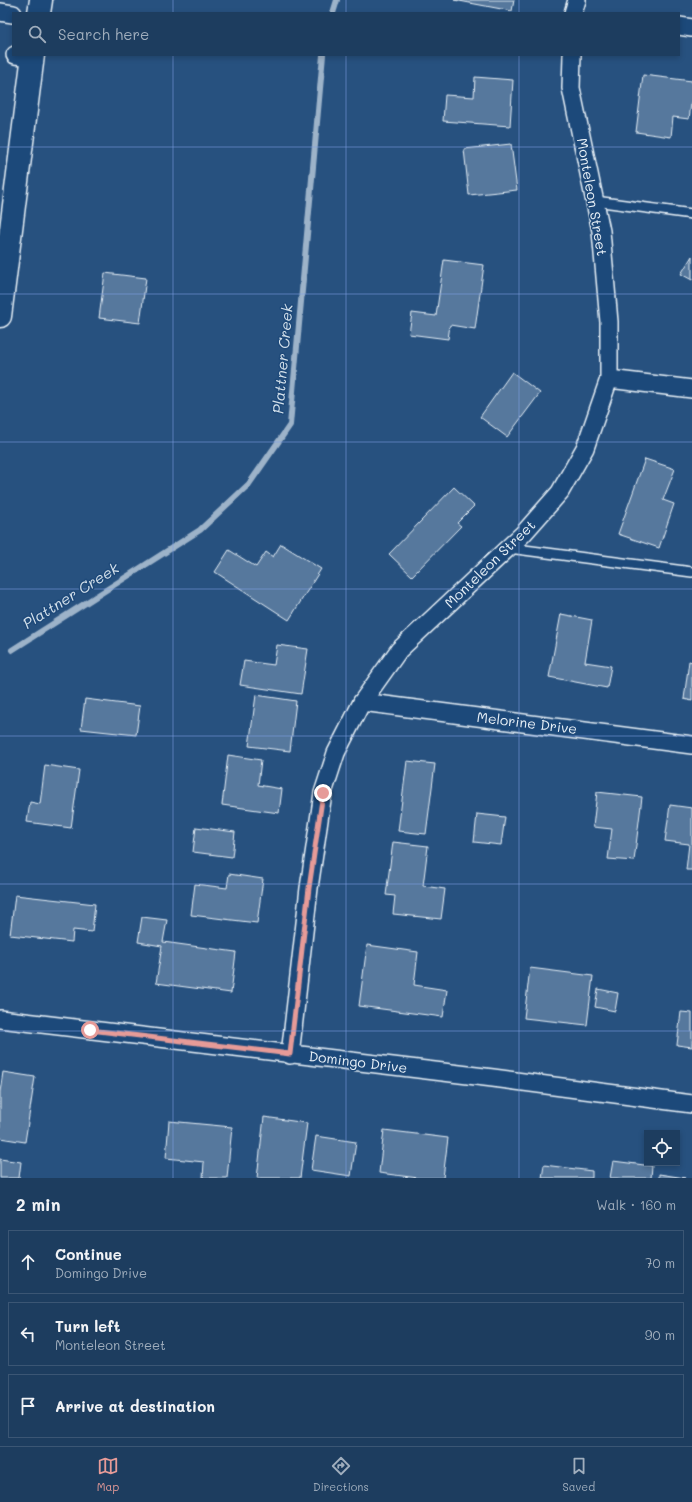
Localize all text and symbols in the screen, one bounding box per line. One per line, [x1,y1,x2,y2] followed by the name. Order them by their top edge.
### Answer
[12,12,680,56] search box
[26,23,48,45] icon: search
[58,24,149,44] text: Search here
[573,137,612,257] street label: Monteleon Street
[267,302,297,415] water label: Plattner Creek
[440,515,539,612] street label: Monteleon Street
[18,557,123,633] water label: Plattner Creek
[476,707,578,738] street label: Melorine Drive
[314,784,332,802] route end
[81,1021,99,1039] route start
[308,1046,408,1077] street label: Domingo Drive
[644,1130,680,1166] map controls
[644,1130,680,1166] button: locate
[16,1193,61,1215] text: 2 min
[596,1196,676,1213] text: Walk · 160 m
[55,1244,122,1264] text: Continue
[17,1251,39,1273] icon: ahead
[645,1254,675,1271] text: 70 m
[55,1264,147,1281] text: Domingo Drive
[55,1316,120,1336] text: Turn left
[17,1323,39,1345] icon: left
[645,1326,675,1343] text: 90 m
[55,1336,166,1353] text: Monteleon Street
[17,1395,39,1417] icon: arrive
[55,1396,215,1416] text: Arrive at destination
[97,1455,119,1494] tab: Map
[313,1455,369,1494] tab: Directions
[562,1455,595,1494] tab: Saved

